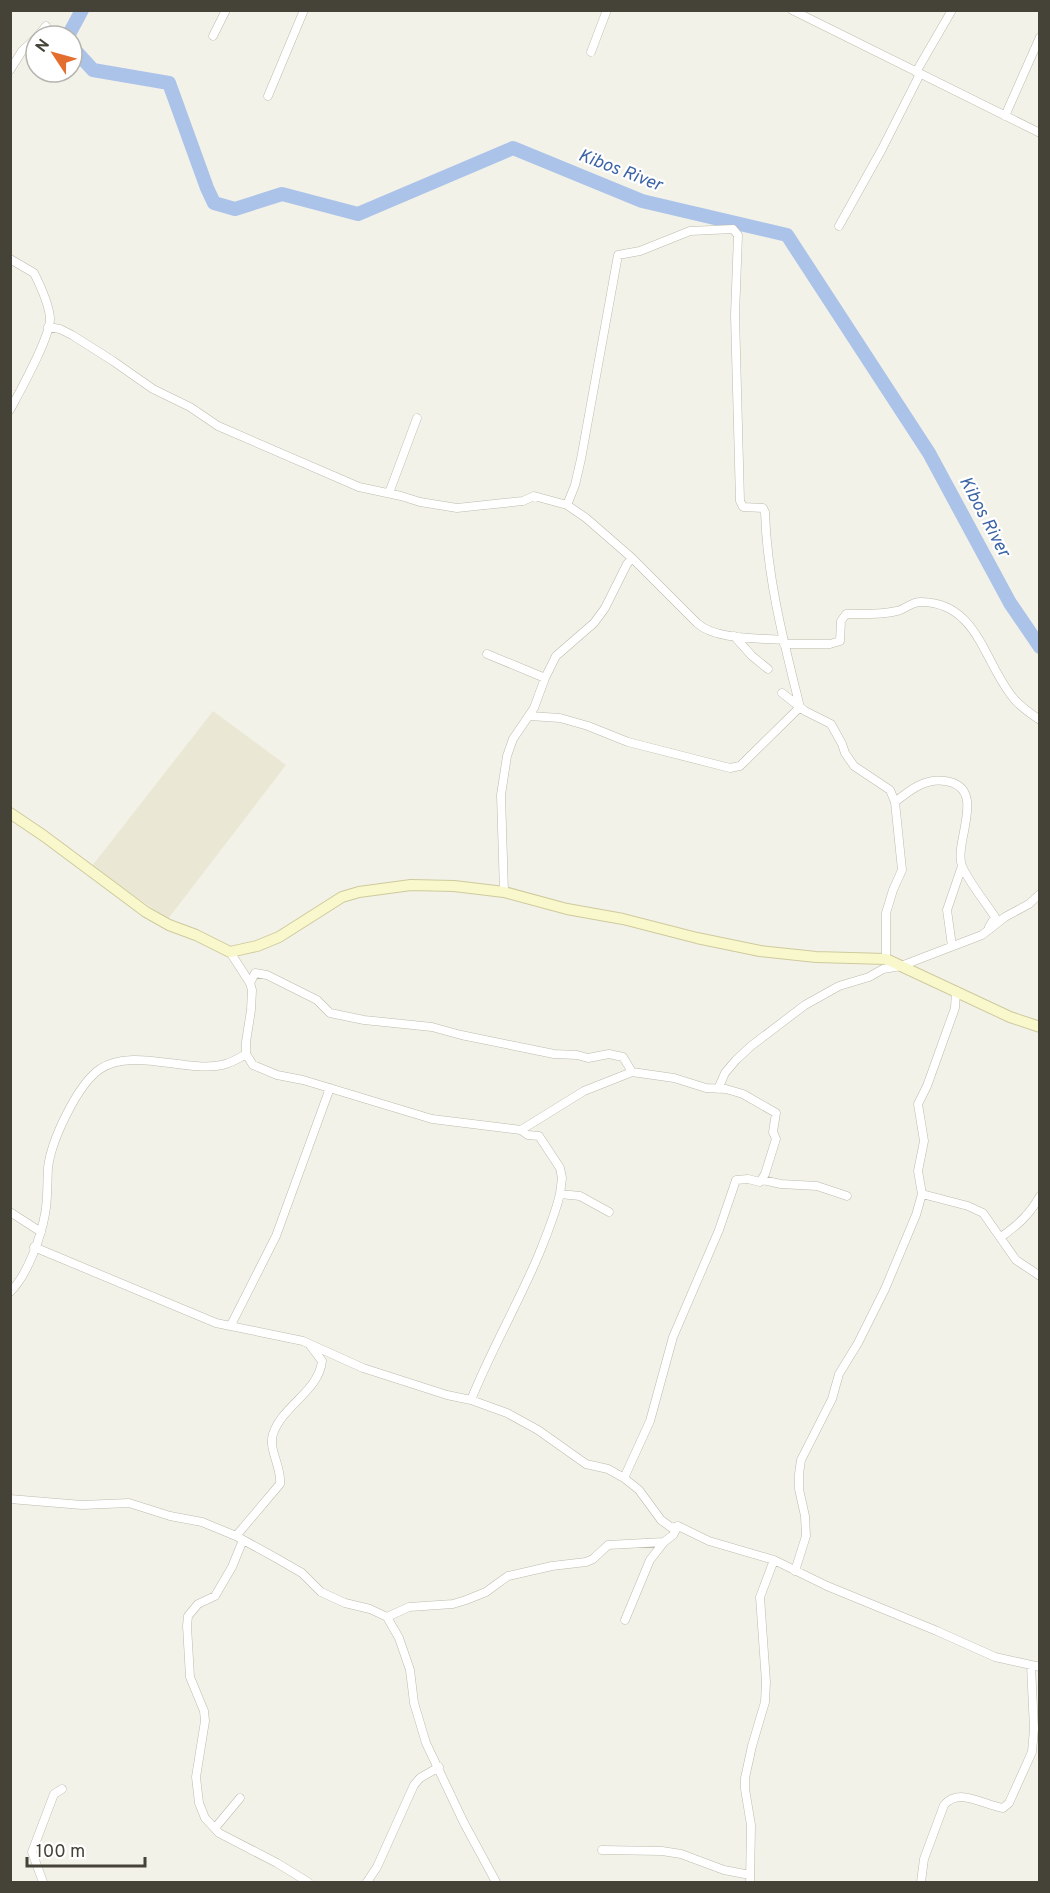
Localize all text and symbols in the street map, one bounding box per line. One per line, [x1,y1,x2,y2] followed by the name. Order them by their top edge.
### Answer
[24,24,84,84] north arrow
[32,36,55,57] text: N
[575,144,667,198] water label: Kibos River
[953,473,1016,563] water label: Kibos River
[27,1830,146,1868] scale bar
[36,1841,85,1864] text: 100 m

